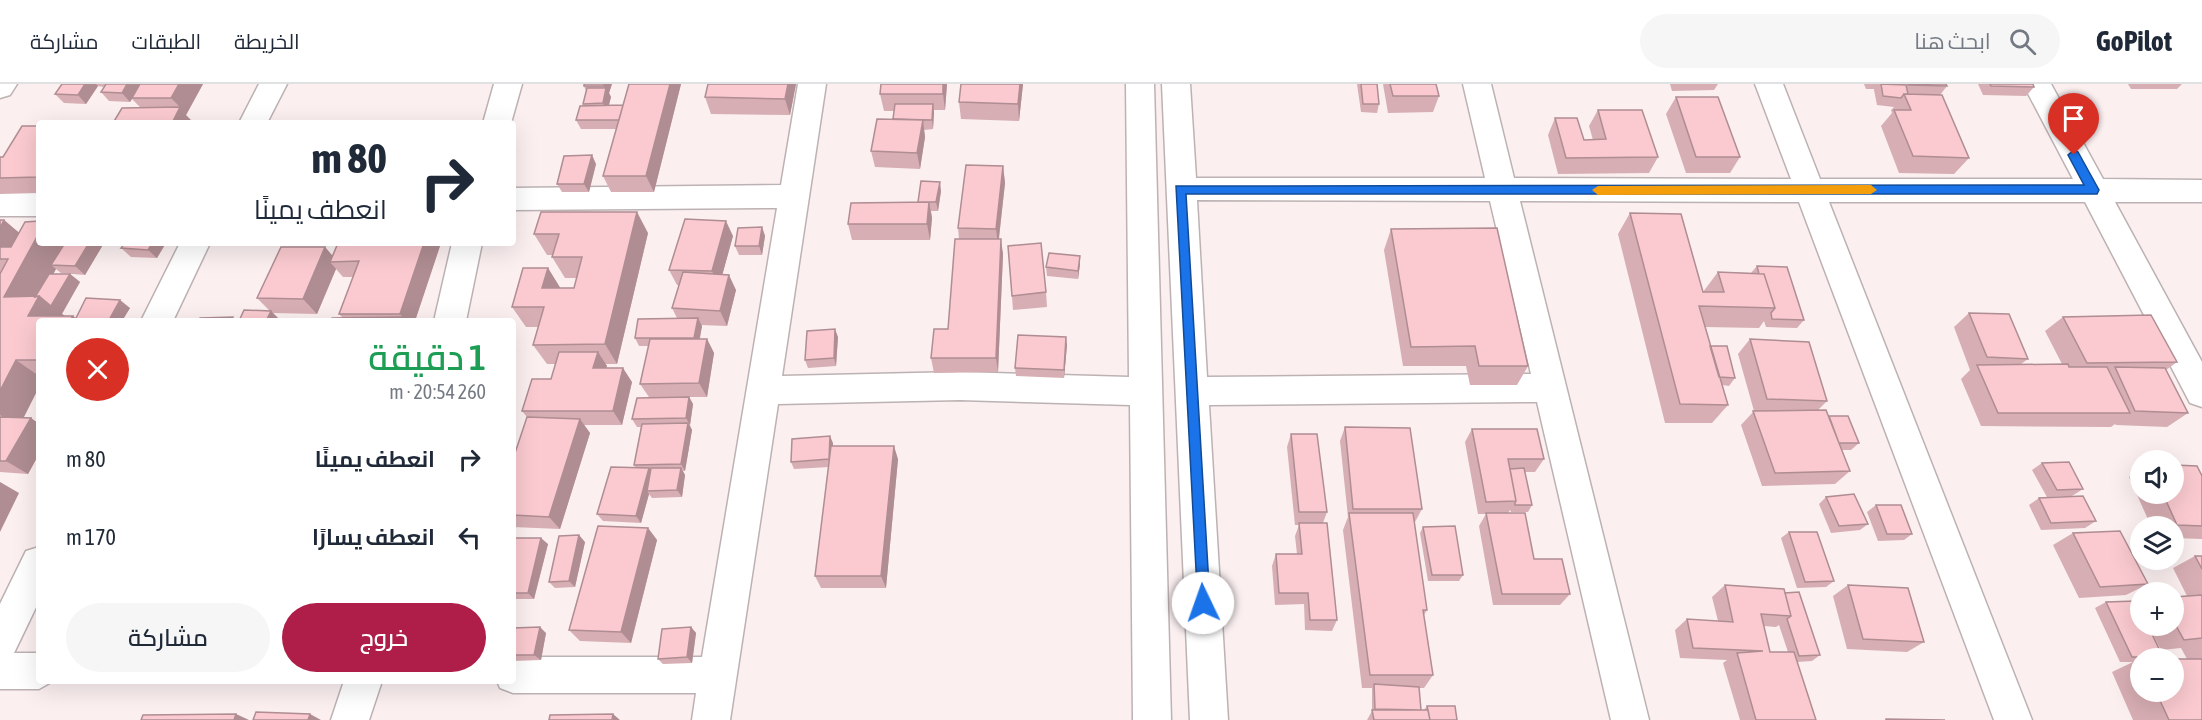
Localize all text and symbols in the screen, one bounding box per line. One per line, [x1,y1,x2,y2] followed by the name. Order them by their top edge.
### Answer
[1640,14,2060,68] search box
[2006,25,2039,58] icon: search
[2096,25,2172,57] text: GoPilot
[1914,28,1991,54] text: ابحث هنا
[30,29,99,53] text: مشاركة
[132,29,201,53] text: الطبقات
[234,29,300,53] text: الخريطة
[2048,93,2099,155] pin
[2057,102,2090,135] icon: arrive
[312,134,387,182] text: 80 m
[408,144,486,222] icon: right
[254,194,387,225] text: انعطف يمينًا
[368,336,486,378] text: 1 دقيقة
[66,338,129,401] button: close
[389,380,486,403] text: 260 m · 20:54
[453,443,486,476] icon: right
[66,446,106,472] text: 80 m
[315,446,435,472] text: انعطف يمينًا
[2130,450,2184,702] map controls
[2130,450,2184,504] button: sound
[2130,516,2184,570] button: layers
[453,521,486,554] icon: left
[66,524,116,550] text: 170 m
[312,524,435,550] text: انعطف يسارًا
[1171,571,1235,635] position arrow
[2130,582,2184,636] button: +
[66,603,270,672] button: مشاركة
[282,603,486,672] button: خروج
[2130,648,2184,702] button: −

